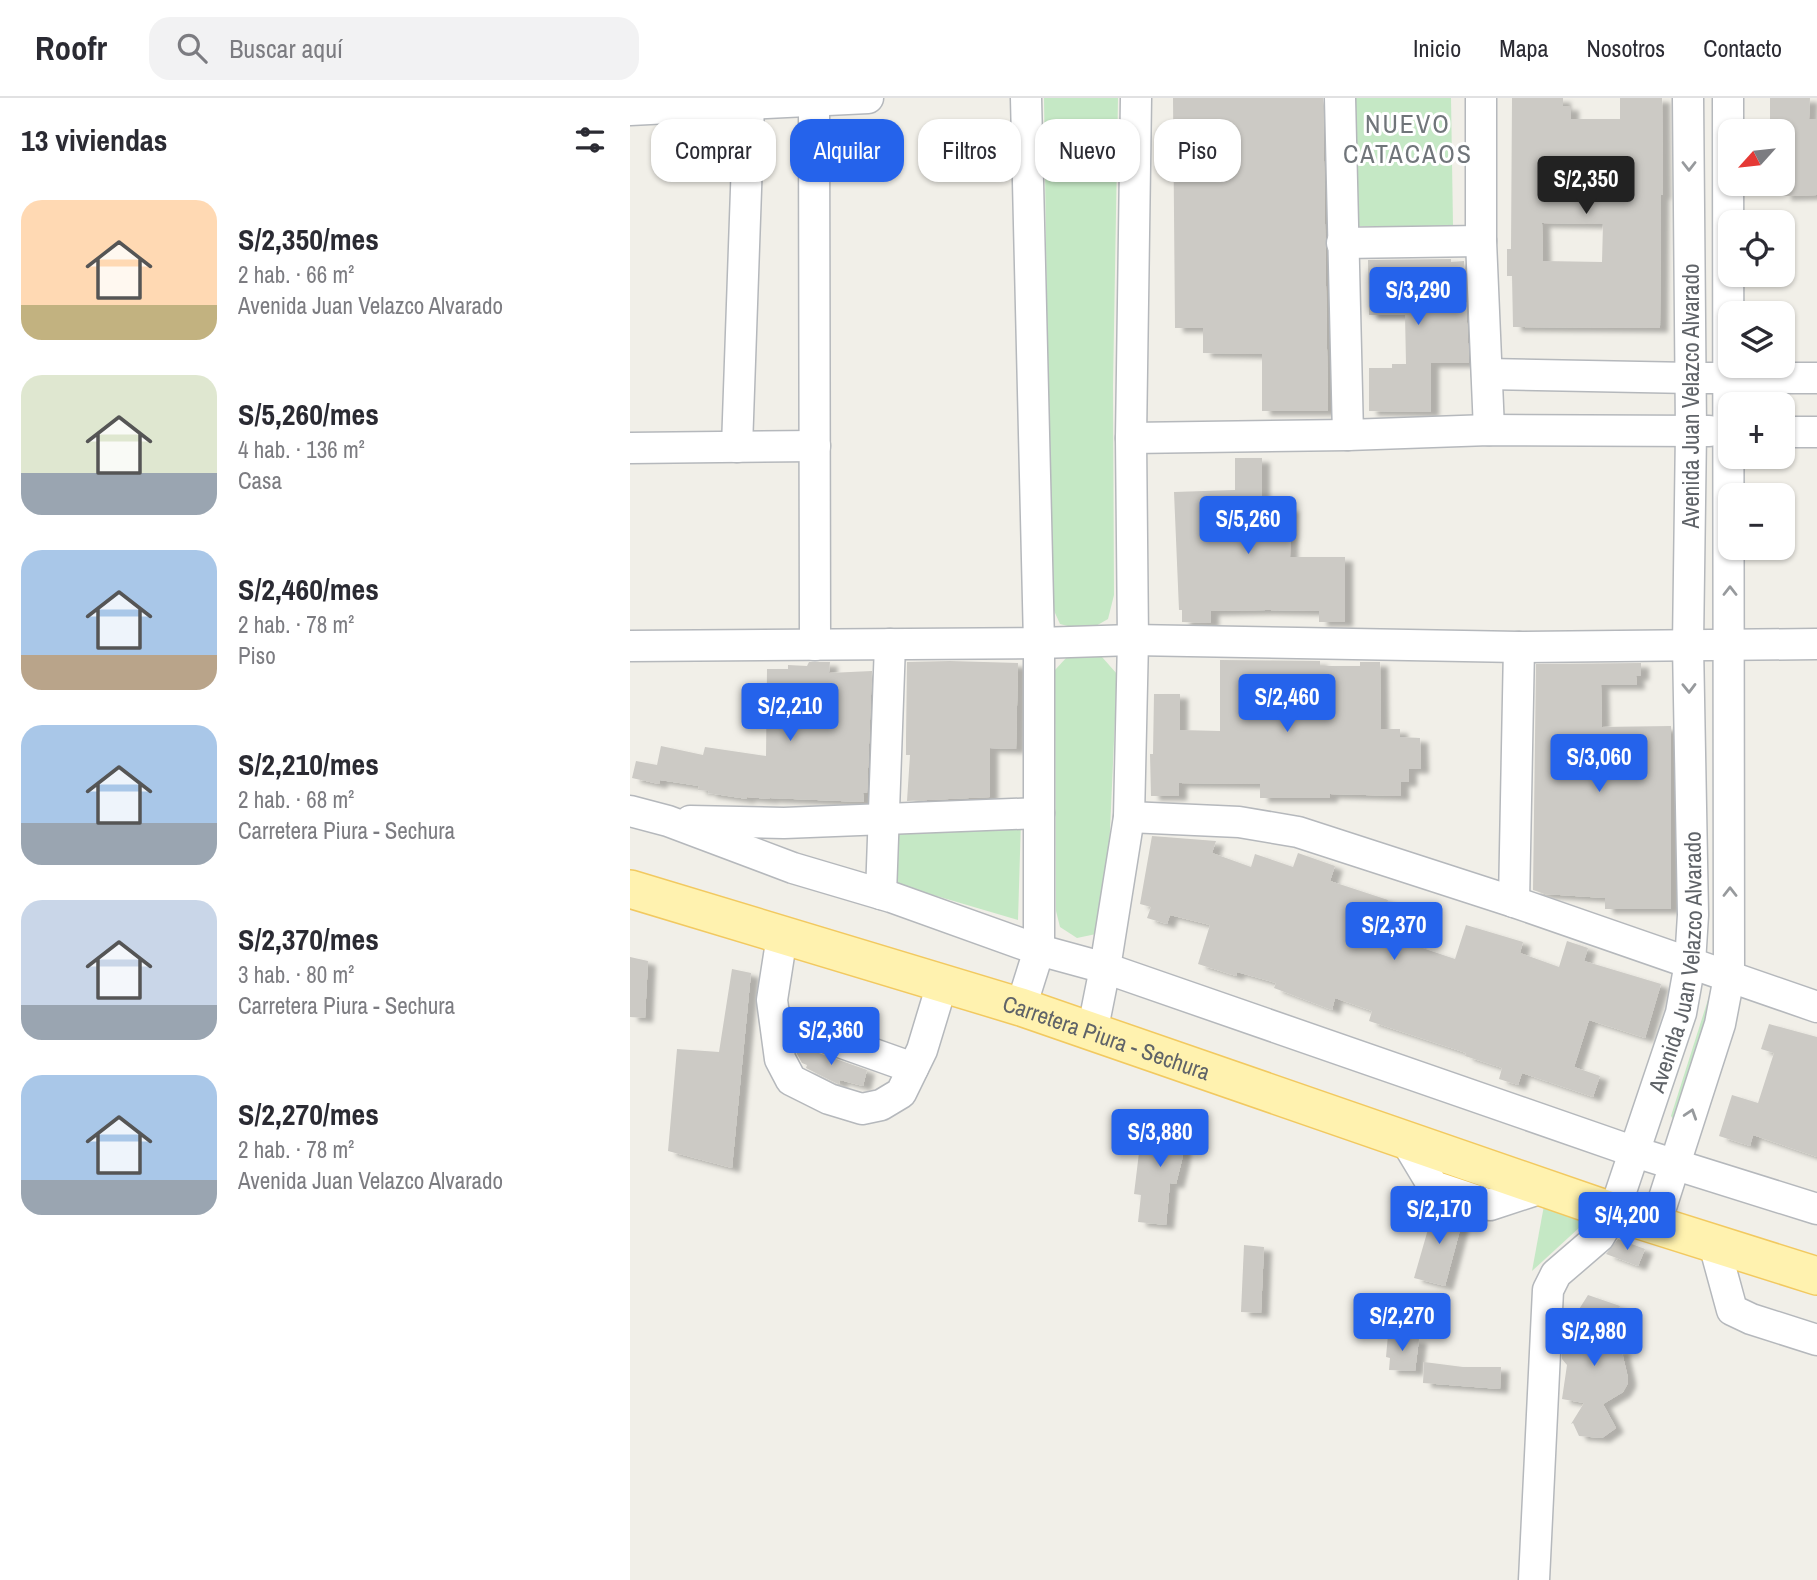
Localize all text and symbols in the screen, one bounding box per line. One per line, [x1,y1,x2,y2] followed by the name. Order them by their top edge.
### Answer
[149,17,639,80] search box
[35,26,107,70] text: Roofr
[173,29,211,67] icon: search
[229,31,343,66] text: Buscar aquí
[1413,32,1461,64] text: Inicio
[1499,32,1548,64] text: Mapa
[1586,32,1665,64] text: Nosotros
[1703,32,1782,64] text: Contacto
[1343,106,1473,171] district label: NUEVO CATACAOS
[651,119,776,182] chip: Comprar
[790,119,904,182] chip: Alquilar
[918,119,1021,182] chip: Filtros
[1035,119,1140,182] chip: Nuevo
[1154,119,1241,182] chip: Piso
[1718,119,1796,196] north arrow
[1718,119,1795,560] map controls
[21,120,167,160] text: 13 viviendas
[571,121,609,159] icon: filters
[1521,156,1651,216] pin: S/2,350
[1681,161,1697,172] one-way arrow
[1553,163,1619,194] text: S/2,350
[1718,210,1795,287] button: locate
[238,219,379,259] text: S/2,350/mes
[77,228,161,312] icon: home
[238,259,354,290] text: 2 hab. · 66 m²
[1675,264,1706,529] street label: Avenida Juan Velazco Alvarado
[1353,268,1483,327] pin: S/3,290
[1385,274,1451,305] text: S/3,290
[238,290,503,321] text: Avenida Juan Velazco Alvarado
[1718,301,1795,378] button: layers
[1718,392,1795,469] button: +
[238,394,379,434] text: S/5,260/mes
[77,403,161,487] icon: home
[238,434,365,465] text: 4 hab. · 136 m²
[238,465,282,496] text: Casa
[1718,483,1795,560] button: −
[1183,496,1313,556] pin: S/5,260
[1215,503,1281,534] text: S/5,260
[238,569,379,609] text: S/2,460/mes
[77,578,161,662] icon: home
[1722,585,1738,596] one-way arrow
[238,609,354,640] text: 2 hab. · 78 m²
[238,640,276,671] text: Piso
[1222,674,1352,734] pin: S/2,460
[1254,681,1320,712] text: S/2,460
[1681,683,1697,693] one-way arrow
[725,684,855,743] pin: S/2,210
[757,690,823,721] text: S/2,210
[1534,734,1664,794] pin: S/3,060
[1566,741,1632,772] text: S/3,060
[238,744,379,784] text: S/2,210/mes
[77,753,161,837] icon: home
[238,784,354,815] text: 2 hab. · 68 m²
[238,815,455,846] text: Carretera Piura - Sechura
[1640,831,1709,1097] street label: Avenida Juan Velazco Alvarado
[1722,886,1738,897] one-way arrow
[1329,902,1459,962] pin: S/2,370
[1361,909,1427,940] text: S/2,370
[238,919,379,959] text: S/2,370/mes
[77,928,161,1012] icon: home
[238,959,354,990] text: 3 hab. · 80 m²
[999,987,1215,1087] street label: Carretera Piura - Sechura
[238,990,455,1021] text: Carretera Piura - Sechura
[766,1007,896,1067] pin: S/2,360
[798,1014,864,1045] text: S/2,360
[238,1094,379,1134] text: S/2,270/mes
[77,1103,161,1187] icon: home
[1682,1108,1697,1120] one-way arrow
[1095,1110,1225,1169] pin: S/3,880
[1127,1116,1193,1147] text: S/3,880
[238,1134,354,1165] text: 2 hab. · 78 m²
[238,1165,503,1196] text: Avenida Juan Velazco Alvarado
[1374,1186,1504,1246] pin: S/2,170
[1562,1192,1692,1252] pin: S/4,200
[1406,1193,1472,1224] text: S/2,170
[1594,1199,1660,1230] text: S/4,200
[1337,1294,1467,1353] pin: S/2,270
[1369,1300,1435,1331] text: S/2,270
[1529,1308,1659,1368] pin: S/2,980
[1561,1315,1627,1346] text: S/2,980

